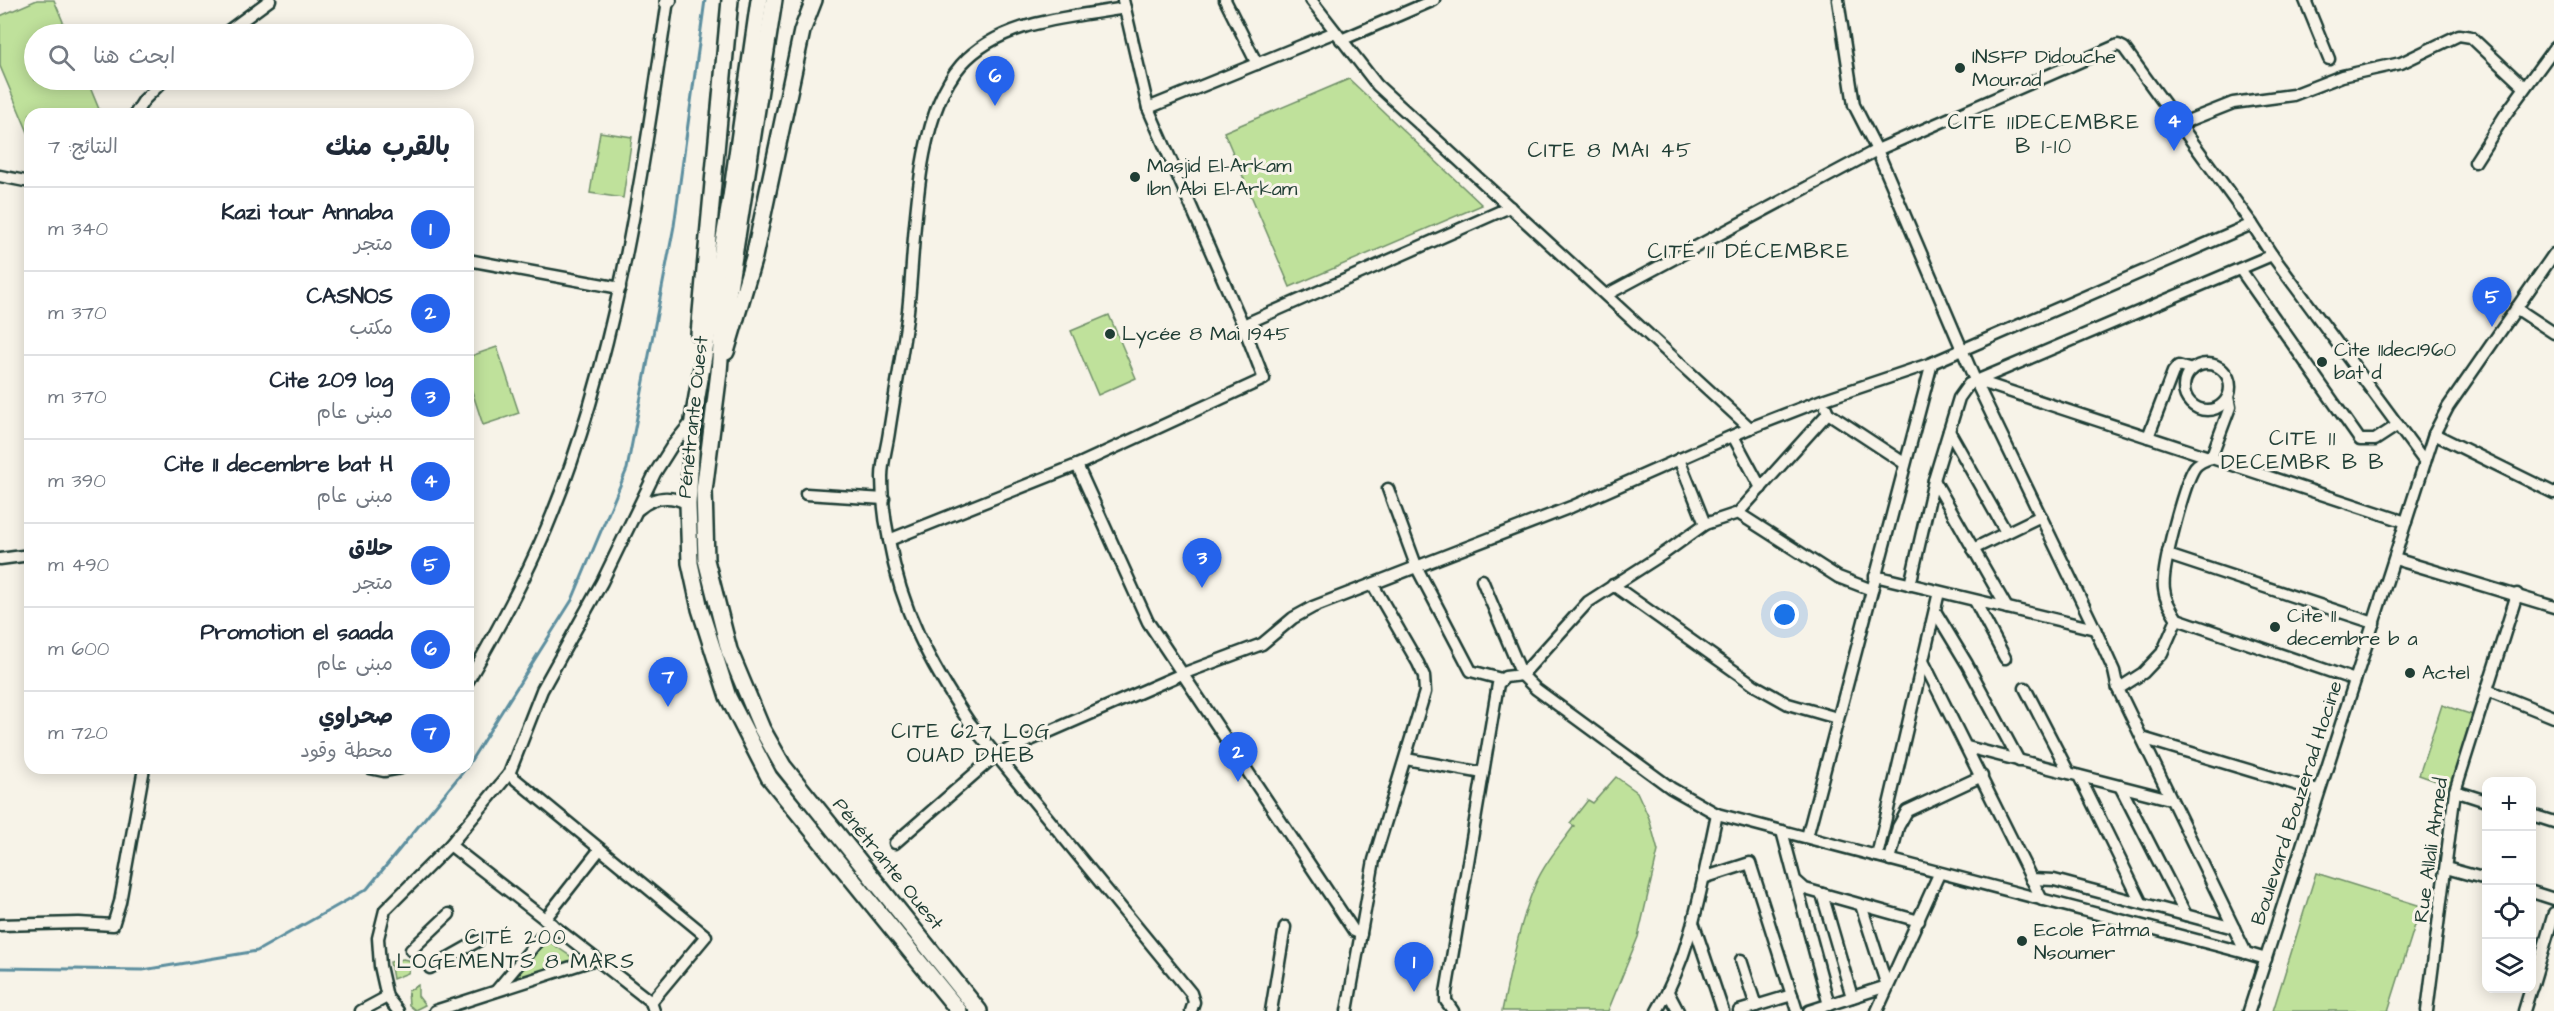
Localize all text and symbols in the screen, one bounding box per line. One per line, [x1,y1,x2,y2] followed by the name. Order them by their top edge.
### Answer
[24,24,474,90] search box
[45,41,78,74] icon: search
[93,41,175,72] text: ابحث هنا
[1972,43,2116,94] place label: INSFP Didouche Mourad
[976,57,1014,106] pin: 6
[1953,61,1967,75] marker: INSFP Didouche Mourad
[2154,102,2194,151] pin: 4
[1948,108,2140,161] district label: CITE 11DECEMBRE B 1-10
[326,129,450,165] text: بالقرب منك
[48,133,118,161] text: النتائج: 7
[1527,136,1693,165] district label: CITE 8 MAI 45
[1147,152,1298,203] place label: Masjid El-Arkam Ibn Abi El-Arkam
[1128,170,1142,184] marker: Masjid El-Arkam Ibn Abi El-Arkam
[221,197,393,228] text: Kazi tour Annaba
[48,215,108,243] text: 340 m
[429,215,432,243] text: 1
[354,230,393,258] text: متجر
[1648,237,1850,266] district label: CITÉ 11 DÉCEMBRE
[2472,278,2512,327] pin: 5
[307,281,393,312] text: CASNOS
[48,299,107,327] text: 370 m
[425,299,436,327] text: 2
[349,314,393,342] text: مكتب
[1122,320,1290,349] place label: Lycée 8 Mai 1945
[1103,327,1117,341] marker: Lycée 8 Mai 1945
[671,334,715,500] street label: Pénétrante Ouest
[2334,336,2456,387] place label: Cite 11dec1960 bat d
[2315,355,2329,369] marker: Cite 11dec1960 bat d
[270,365,393,396] text: Cite 209 log
[48,383,107,411] text: 370 m
[425,383,436,411] text: 3
[316,398,393,426] text: مبنى عام
[2221,424,2385,477] district label: CITE 11 DECEMBR B B
[164,449,393,480] text: Cite 11 decembre bat H
[48,467,106,495] text: 390 m
[424,467,437,495] text: 4
[316,482,393,510] text: مبنى عام
[349,533,393,564] text: حلاق
[1182,538,1222,588] pin: 3
[48,551,109,579] text: 490 m
[423,551,438,579] text: 5
[354,569,393,597] text: متجر
[1770,600,1799,629] your location
[2287,602,2418,653] place label: Cite 11 decembre b a
[200,617,393,648] text: Promotion el saada
[2268,620,2282,634] marker: Cite 11 decembre b a
[48,635,109,663] text: 600 m
[424,635,437,663] text: 6
[316,650,393,678] text: مبنى عام
[648,658,688,707] pin: 7
[2422,659,2470,687] place label: Actel
[2403,666,2417,680] marker: Actel
[2244,677,2350,929] street label: Boulevard Bouzerad Hocine
[318,701,393,732] text: صحراوي
[891,717,1051,770] district label: CITE 627 LOG OUAD DHEB
[48,719,108,747] text: 720 m
[424,719,437,747] text: 7
[1218,732,1258,782] pin: 2
[300,737,393,765] text: محطة وقود
[2407,776,2455,924] street label: Rue Allali Ahmed
[2482,777,2536,993] map controls
[2482,777,2536,831] button: +
[826,792,950,936] street label: Pénétrante Ouest
[2482,831,2536,885] button: −
[2482,885,2536,939] button: locate
[2034,916,2150,967] place label: Ecole Fatma Nsoumer
[397,923,635,976] district label: CITÉ 200 LOGEMENTS 8 MARS
[2015,934,2029,948] marker: Ecole Fatma Nsoumer
[2482,939,2536,993] button: layers
[1394,942,1434,992] pin: 1

